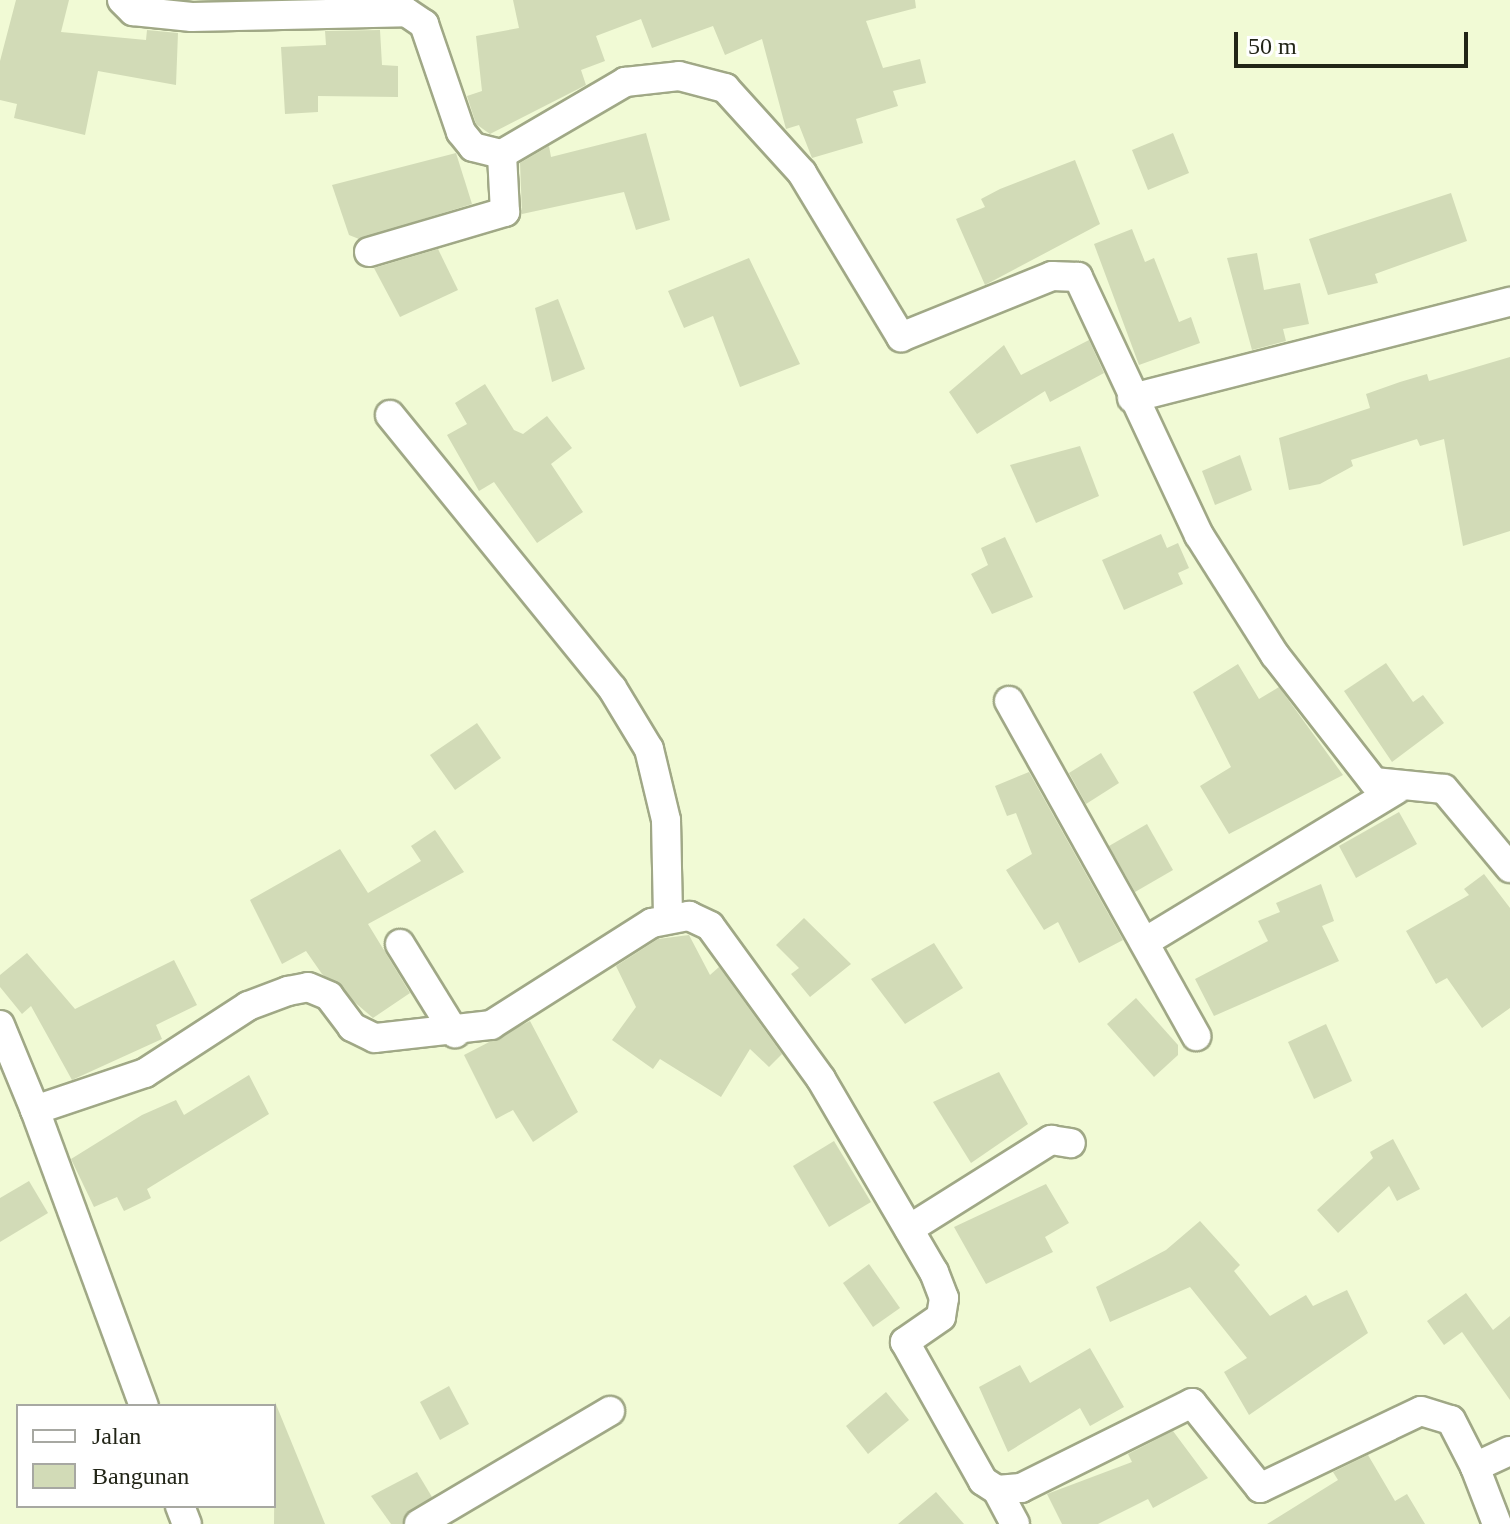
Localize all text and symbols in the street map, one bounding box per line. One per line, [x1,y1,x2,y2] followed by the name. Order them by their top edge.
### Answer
[1238,16,1472,66] scale bar
[1248,33,1297,59] text: 50 m
[16,1404,276,1508] legend
[92,1423,141,1449] text: Jalan
[92,1463,189,1489] text: Bangunan

